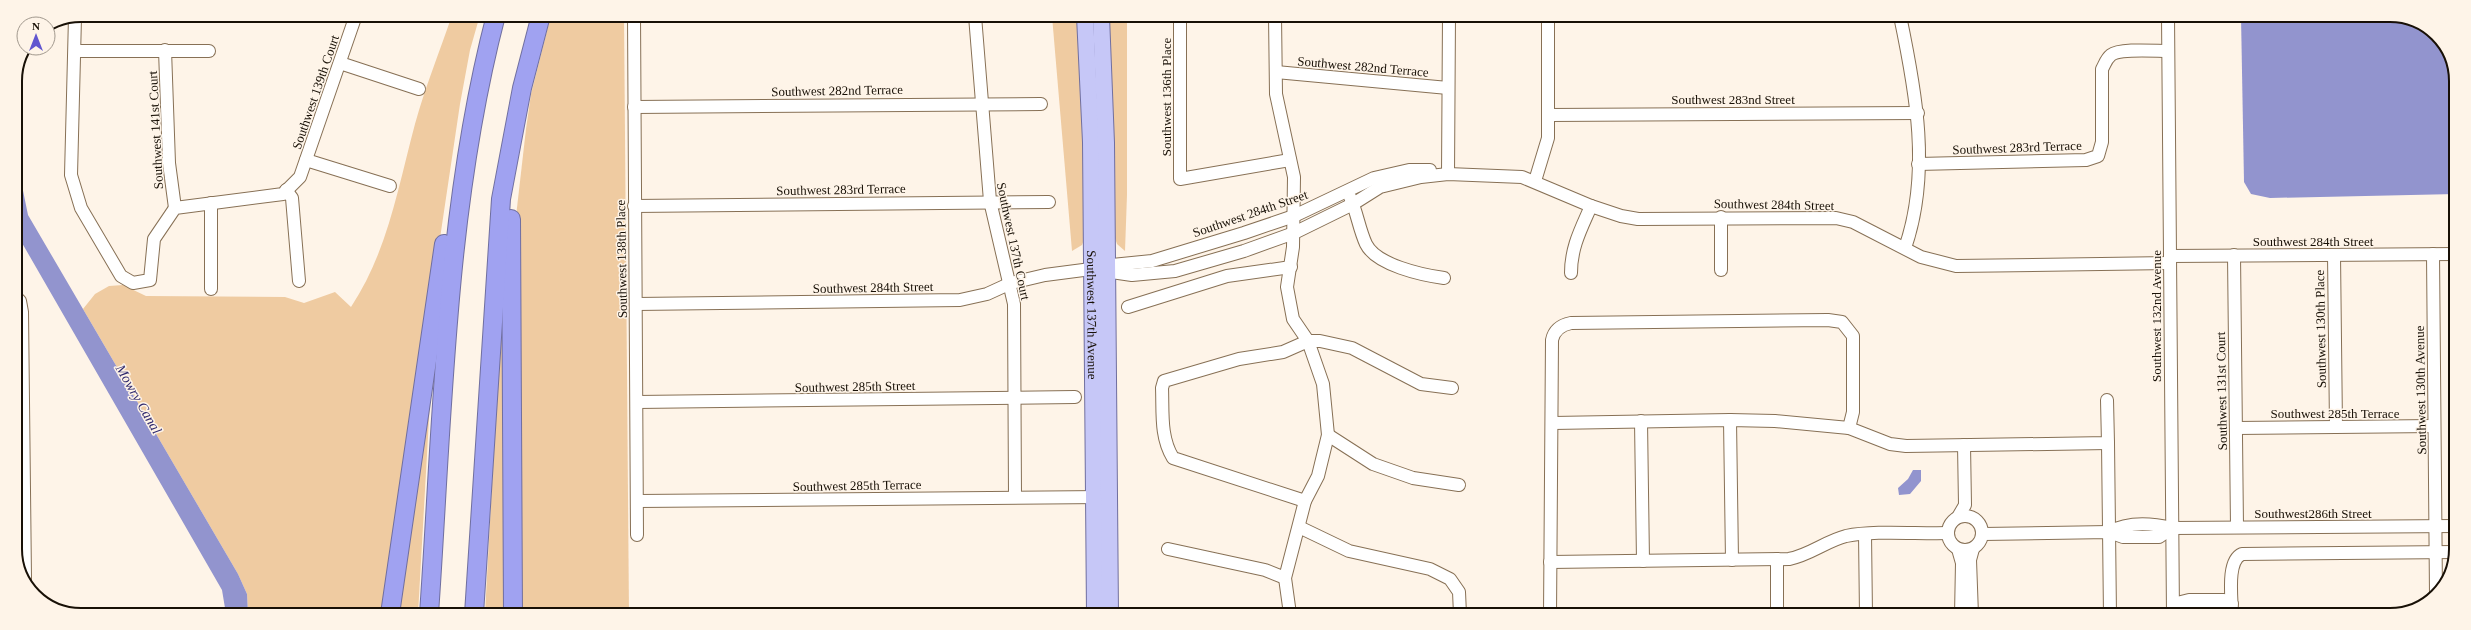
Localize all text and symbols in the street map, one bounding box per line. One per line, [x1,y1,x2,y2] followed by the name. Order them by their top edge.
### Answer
[16,16,56,56] north arrow
[32,20,40,32] text: N
[289,33,342,151] street label: Southwest 139th Court
[1159,38,1174,156] street label: Southwest 136th Place
[1297,53,1429,80] street label: Southwest 282nd Terrace
[145,70,166,190] street label: Southwest 141st Court
[771,82,903,99] street label: Southwest 282nd Terrace
[1671,92,1795,107] street label: Southwest 283nd Street
[1952,138,2082,157] street label: Southwest 283rd Terrace
[776,181,906,198] street label: Southwest 283rd Terrace
[994,181,1033,302] street label: Southwest 137th Court
[1191,187,1310,240] street label: Southwest 284th Street
[1714,196,1835,213] street label: Southwest 284th Street
[613,199,630,318] street label: Southwest 138th Place
[2253,234,2374,249] street label: Southwest 284th Street
[1084,250,1100,380] street label: Southwest 137th Avenue
[2149,250,2164,382] street label: Southwest 132nd Avenue
[2312,269,2329,388] street label: Southwest 130th Place
[813,279,934,296] street label: Southwest 284th Street
[2412,325,2429,455] street label: Southwest 130th Avenue
[2213,331,2230,450] street label: Southwest 131st Court
[112,361,164,437] water label: Mowry Canal
[795,378,916,395] street label: Southwest 285th Street
[2271,406,2400,421] street label: Southwest 285th Terrace
[792,477,922,494] street label: Southwest 285th Terrace
[2254,506,2372,521] street label: Southwest286th Street

